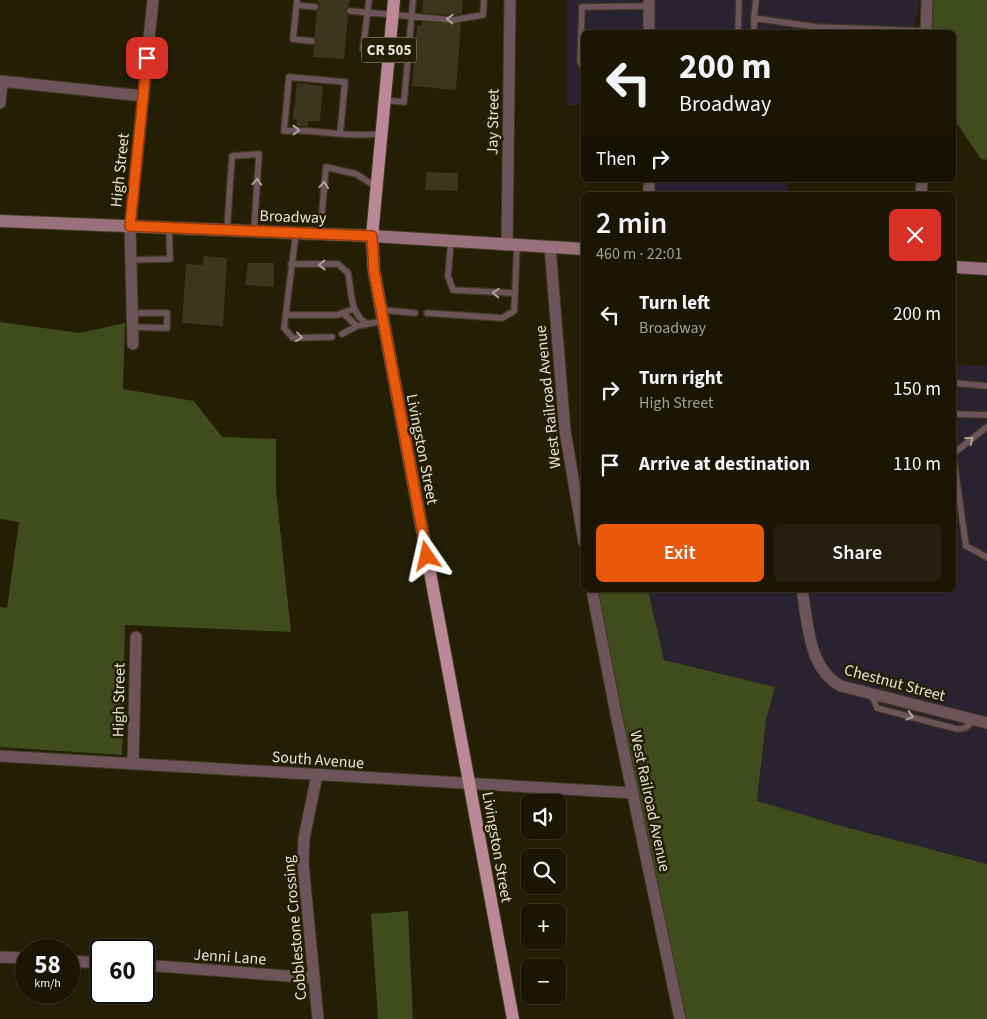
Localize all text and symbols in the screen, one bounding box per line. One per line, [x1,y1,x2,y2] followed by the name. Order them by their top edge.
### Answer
[445,13,453,24] one-way arrow
[126,37,168,79] pin
[362,38,416,62] road number: CR 505
[679,42,771,92] text: 200 m
[133,44,161,72] icon: arrive
[596,50,661,115] icon: left
[481,88,505,155] street label: Jay Street
[679,88,771,120] text: Broadway
[293,125,301,136] one-way arrow
[105,131,135,208] street label: High Street
[646,145,674,173] icon: right
[596,146,636,173] text: Then
[251,178,262,186] one-way arrow
[319,181,330,189] one-way arrow
[596,202,667,245] text: 2 min
[259,205,327,229] street label: Broadway
[889,209,941,261] button: close
[596,243,683,265] text: 460 m · 22:01
[318,259,326,270] one-way arrow
[492,288,500,298] one-way arrow
[639,290,710,317] text: Turn left
[596,301,624,329] icon: left
[893,301,941,328] text: 200 m
[639,317,706,339] text: Broadway
[530,324,566,470] street label: West Railroad Avenue
[296,331,304,342] one-way arrow
[639,365,723,392] text: Turn right
[596,376,624,404] icon: right
[893,376,941,403] text: 150 m
[401,392,444,507] street label: Livingston Street
[639,392,713,414] text: High Street
[964,437,973,445] one-way arrow
[596,451,624,479] icon: arrive
[639,451,810,478] text: Arrive at destination
[893,451,941,478] text: 110 m
[596,524,764,582] button: Exit
[774,524,941,582] button: Share
[400,529,452,581] position arrow
[842,659,948,707] street label: Chestnut Street
[107,662,131,737] street label: High Street
[905,711,913,721] one-way arrow
[624,729,676,874] street label: West Railroad Avenue
[271,746,365,774] street label: South Avenue
[476,790,518,905] street label: Livingston Street
[521,794,566,1004] map controls
[521,794,566,839] button: sound
[521,849,566,894] button: search
[278,855,312,1001] street label: Cobblestone Crossing
[521,904,566,949] button: +
[90,939,155,1004] speed limit sign: 60
[193,943,267,971] street label: Jenni Lane
[34,947,61,983] text: 58
[521,959,566,1004] button: −
[34,975,61,992] text: km/h

